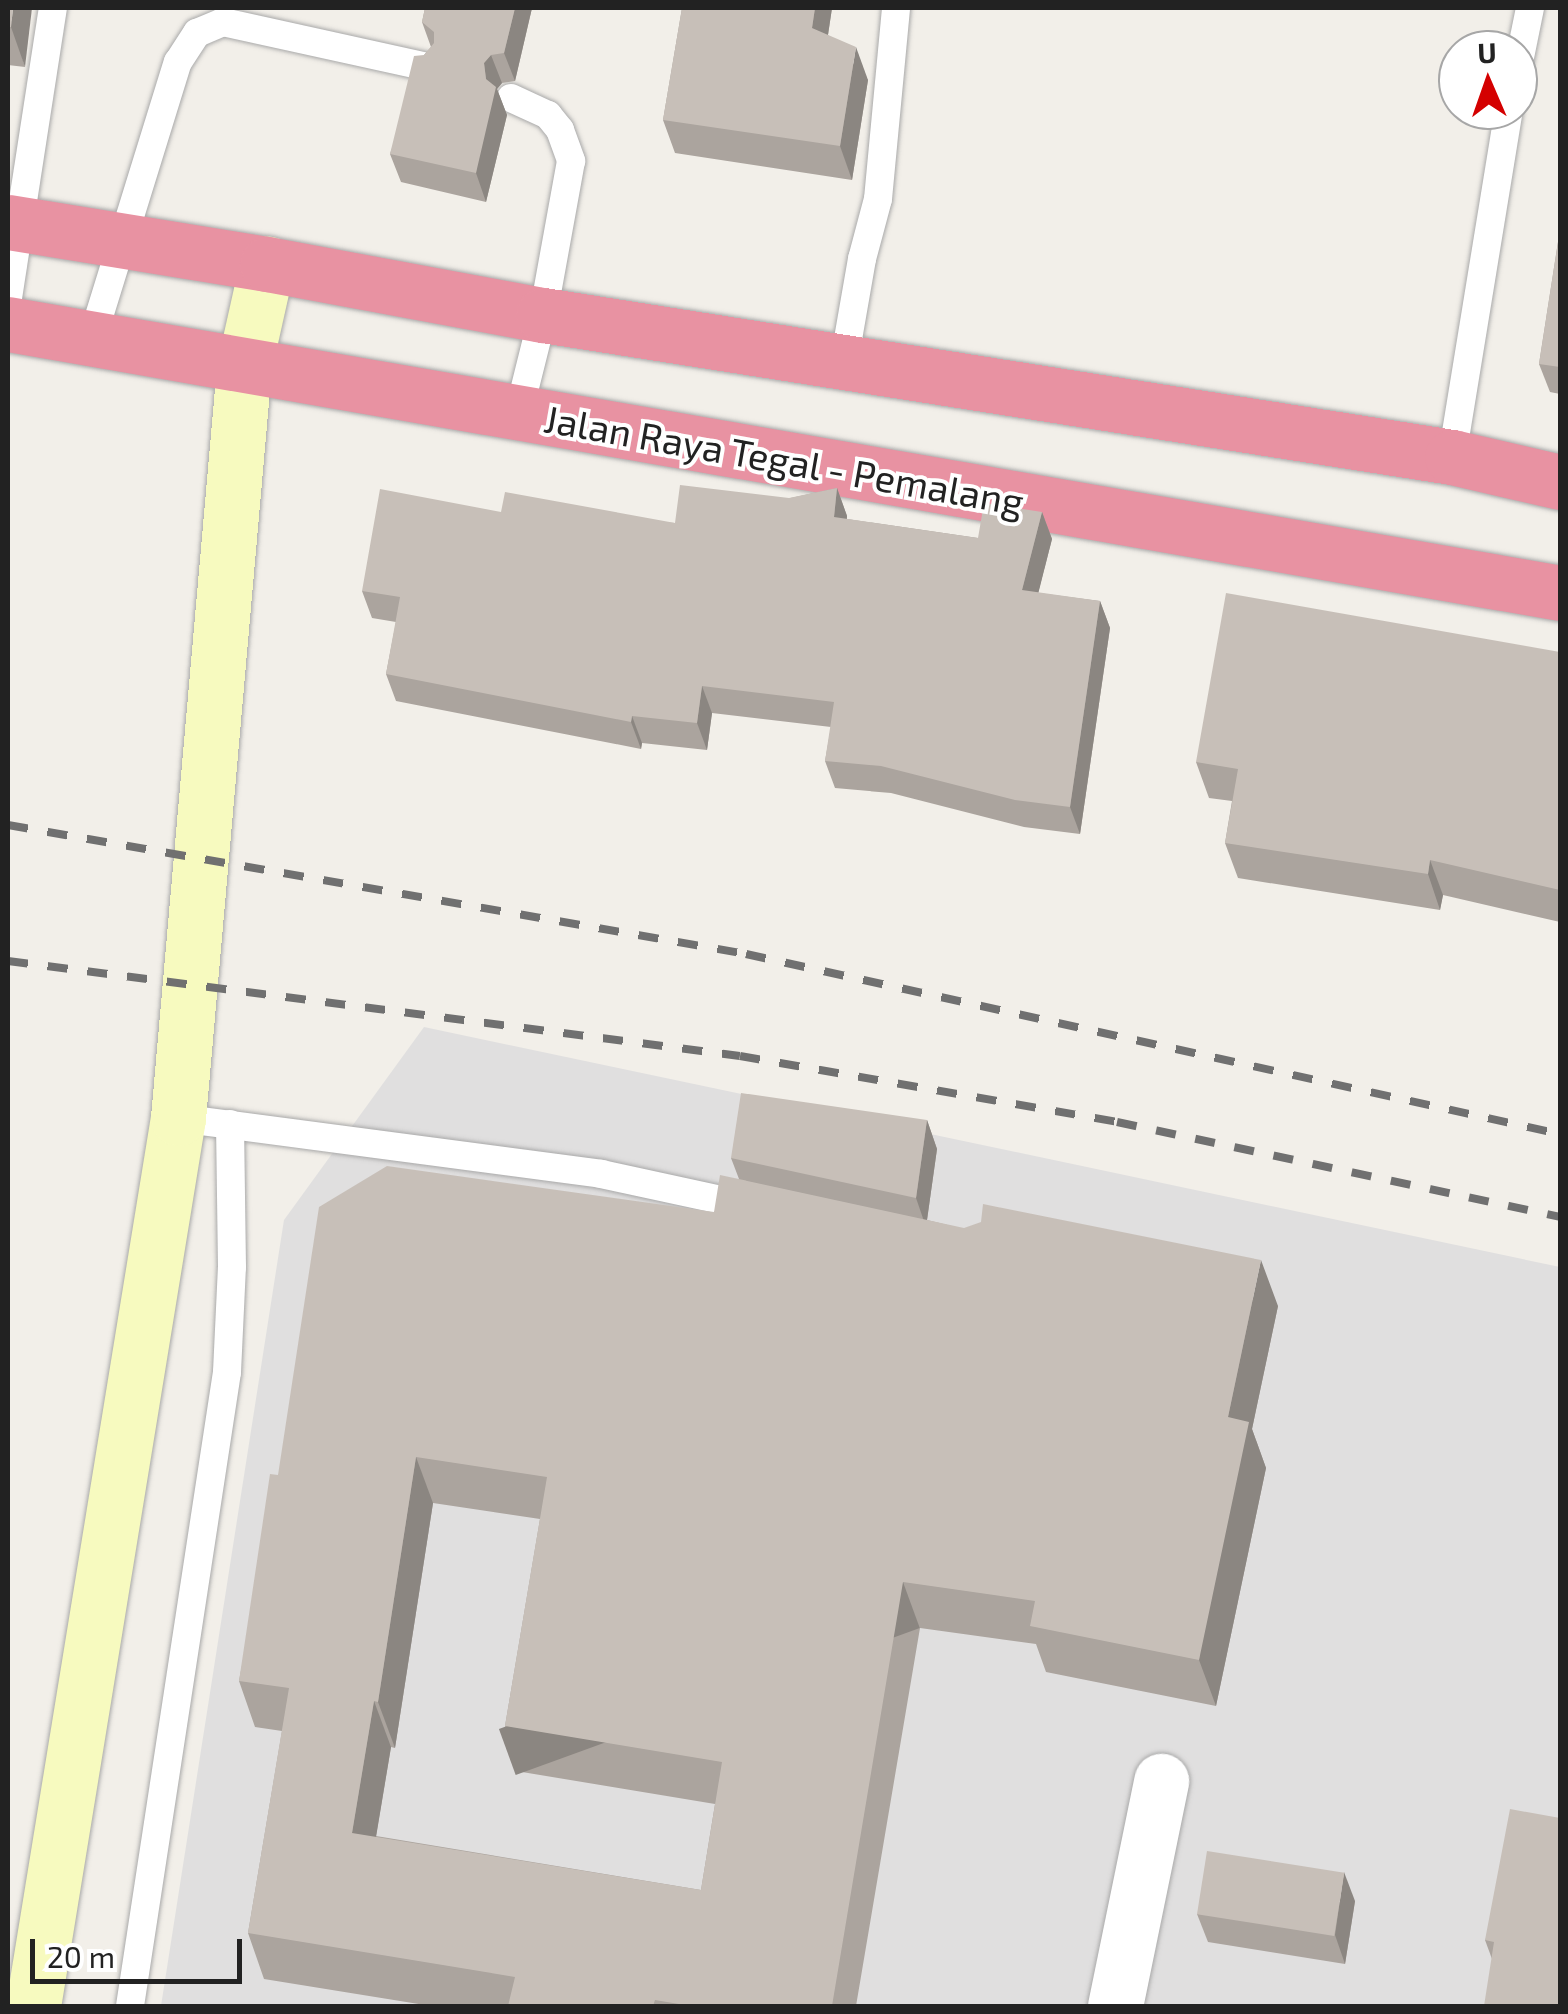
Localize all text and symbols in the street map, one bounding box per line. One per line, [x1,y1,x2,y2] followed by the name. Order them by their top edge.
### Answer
[1438,30,1538,130] north arrow
[1477,35,1497,69] text: U
[540,395,1028,525] street label: Jalan Raya Tegal - Pemalang
[35,1919,248,1981] scale bar
[47,1938,115,1974] text: 20 m

